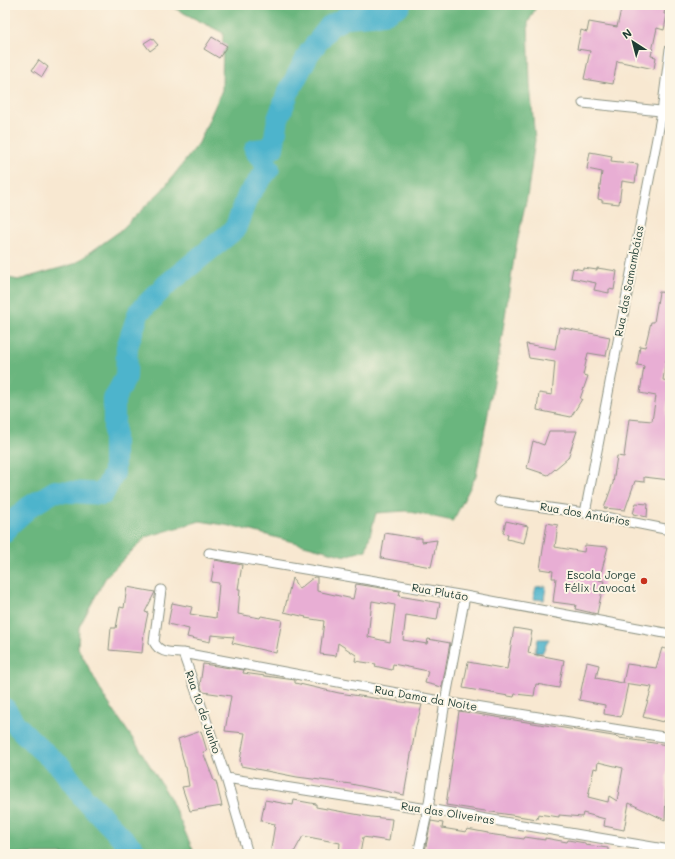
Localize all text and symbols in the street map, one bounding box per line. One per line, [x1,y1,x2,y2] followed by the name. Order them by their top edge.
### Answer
[613,22,653,62] north arrow
[619,25,635,42] text: N
[610,224,647,338] street label: Rua das Samambáias
[539,498,631,529] street label: Rua dos Antúrios
[565,567,636,595] place label: Escola Jorge Félix Lavocat
[639,576,649,586] marker: Escola Jorge Félix Lavocat
[411,579,470,604] street label: Rua Plutão
[182,668,225,756] street label: Rua 10 de Junho
[374,681,479,714] street label: Rua Dama da Noite
[400,798,496,827] street label: Rua das Oliveiras

